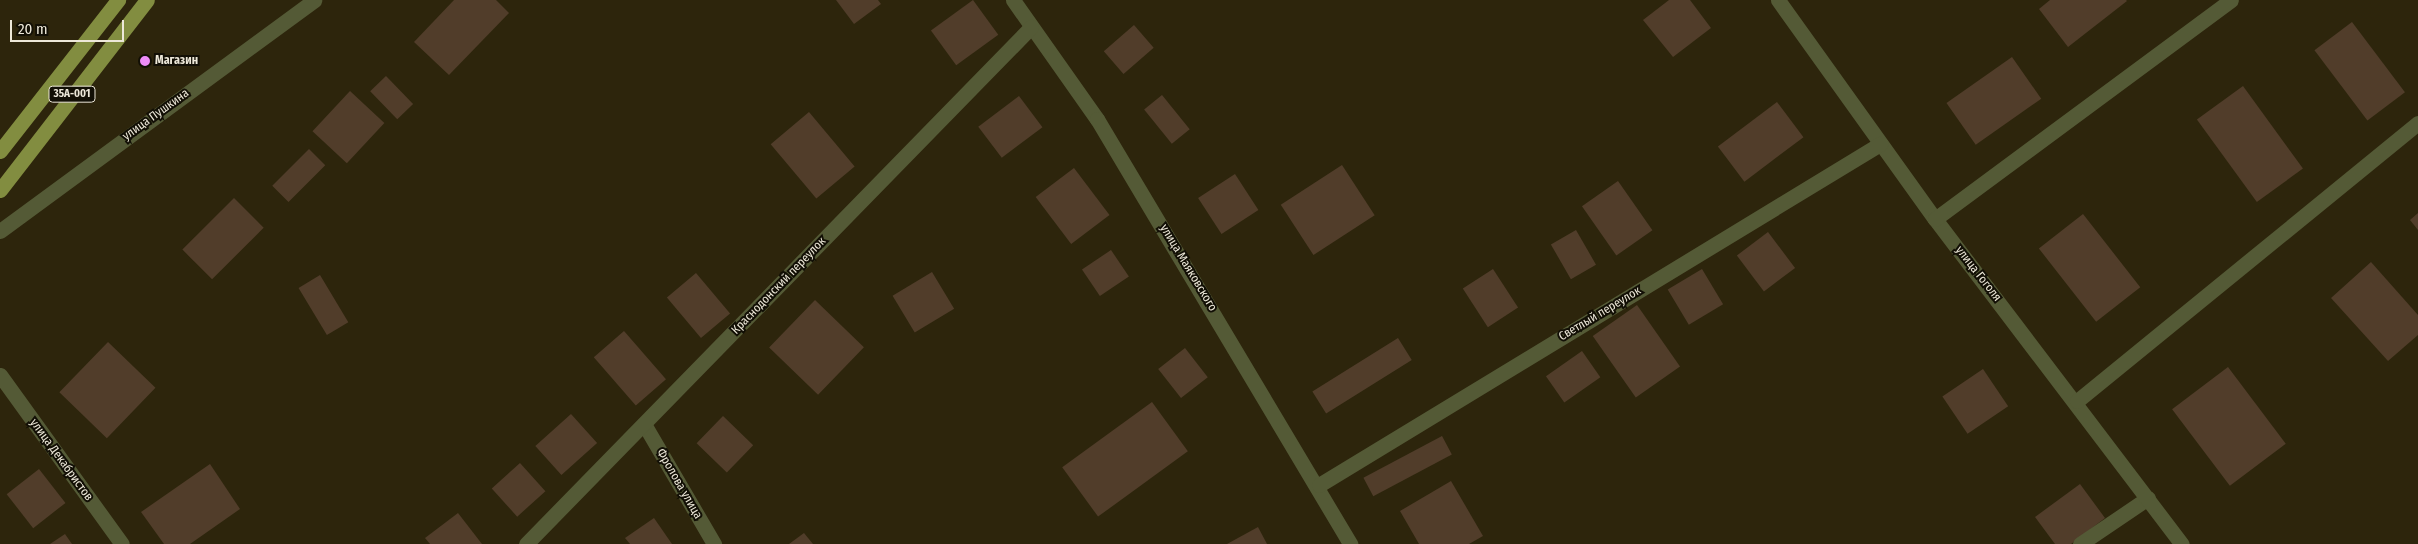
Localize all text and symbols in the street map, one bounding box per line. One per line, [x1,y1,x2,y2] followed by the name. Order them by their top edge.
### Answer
[12,10,126,42] scale bar
[18,20,48,38] text: 20 m
[155,54,198,68] place label: Магазин
[139,55,151,67] marker: Магазин
[48,86,96,102] road number: 35А-001
[120,86,192,144] street label: улица Пушкина
[1156,222,1220,314] street label: улица Маяковского
[729,234,829,338] street label: Краснодонский переулок
[1952,243,2004,305] street label: улица Гоголя
[1556,284,1644,344] street label: Светлый переулок
[26,416,96,504] street label: улица Декабристов
[653,446,705,522] street label: Фролова улица

